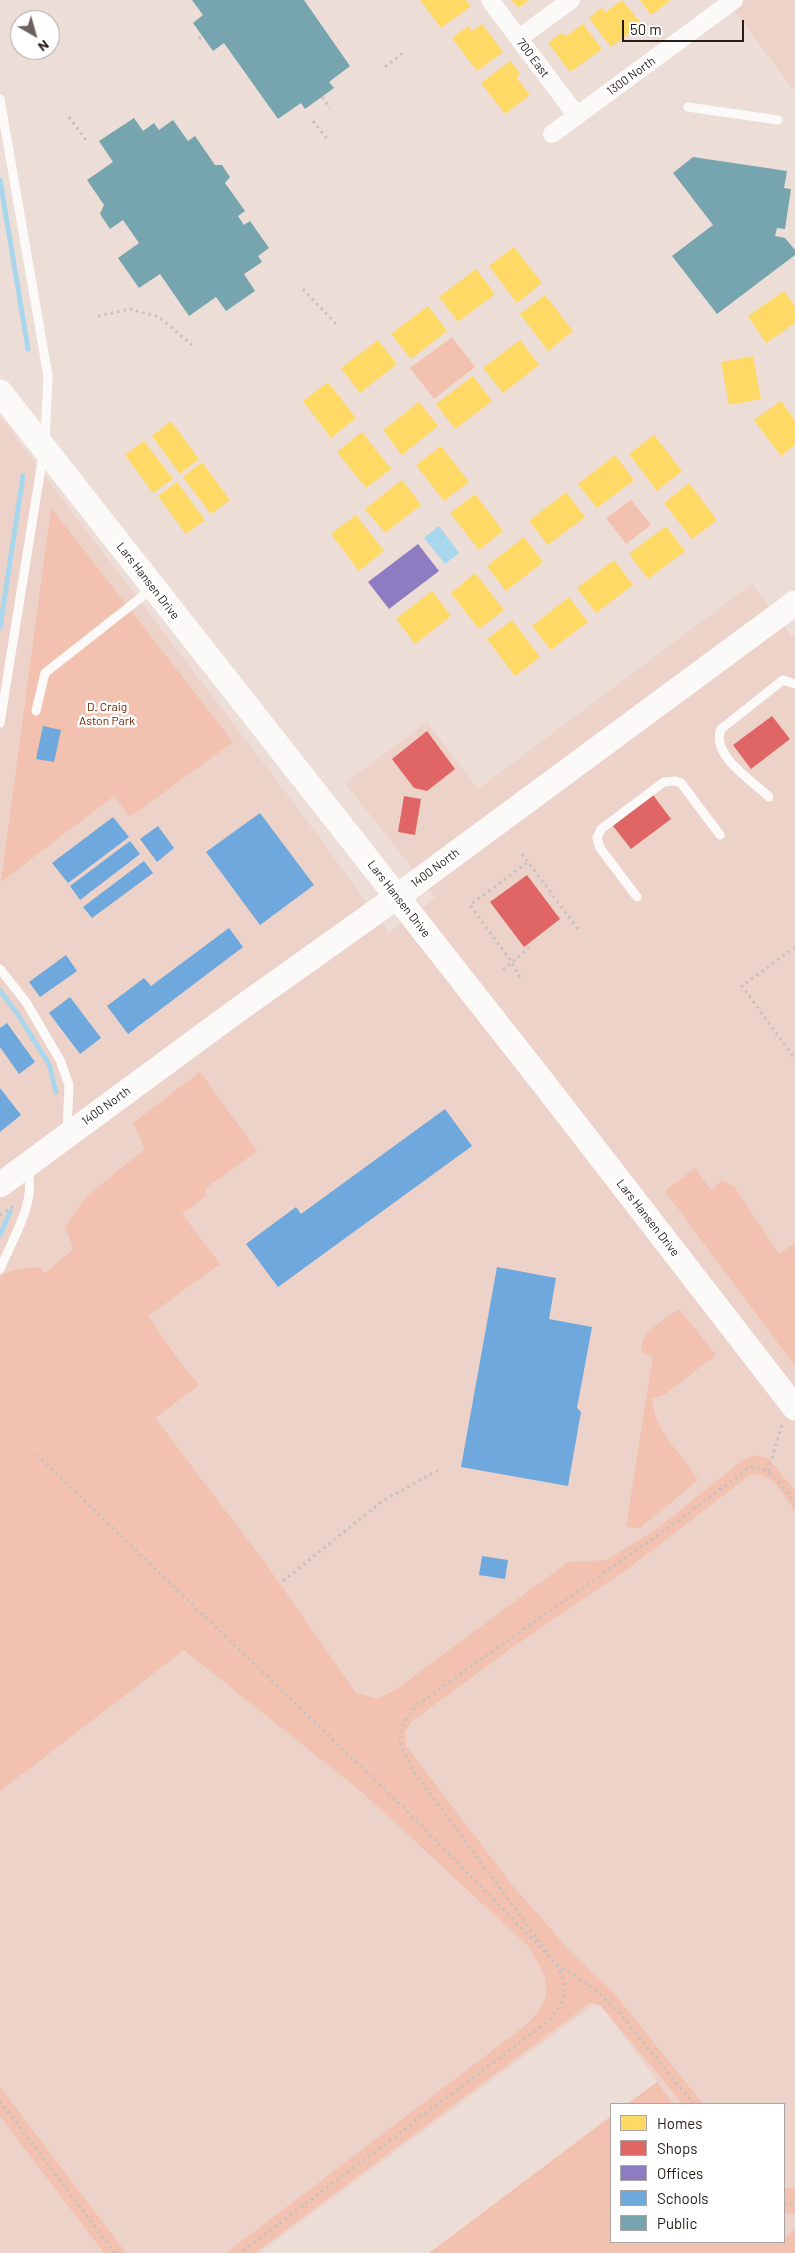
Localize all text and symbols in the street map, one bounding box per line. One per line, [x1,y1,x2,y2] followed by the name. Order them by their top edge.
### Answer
[10,10,60,60] north arrow
[625,10,748,42] scale bar
[630,20,662,38] text: 50 m
[514,36,552,80] street label: 700 East
[35,37,53,56] text: N
[604,54,658,98] street label: 1300 North
[113,540,183,622] street label: Lars Hansen Drive
[79,700,135,728] park label: D. Craig Aston Park
[408,845,462,891] street label: 1400 North
[364,858,434,940] street label: Lars Hansen Drive
[79,1083,133,1129] street label: 1400 North
[613,1177,683,1259] street label: Lars Hansen Drive
[610,2103,785,2243] legend
[657,2114,702,2132] text: Homes
[657,2139,697,2157] text: Shops
[657,2164,703,2182] text: Offices
[657,2189,709,2207] text: Schools
[657,2214,697,2232] text: Public

